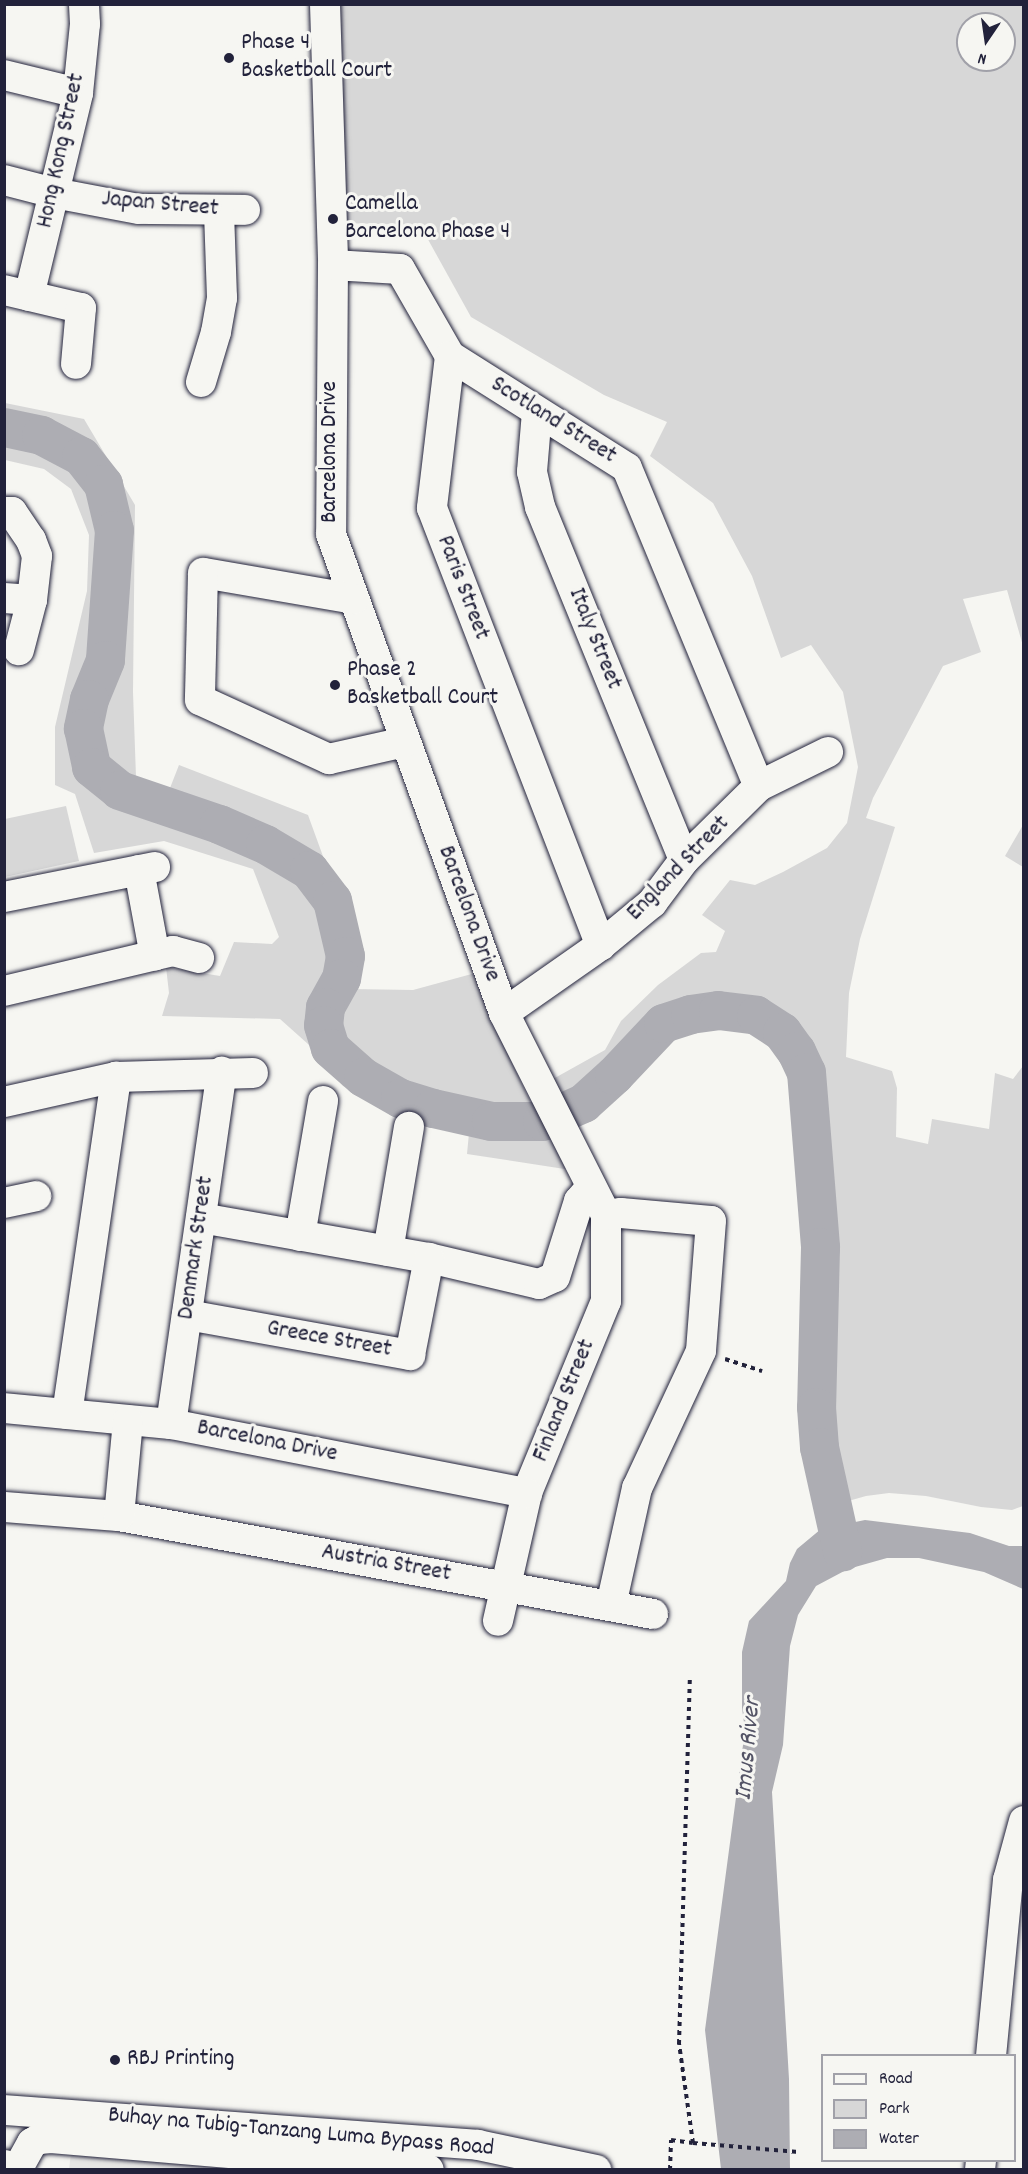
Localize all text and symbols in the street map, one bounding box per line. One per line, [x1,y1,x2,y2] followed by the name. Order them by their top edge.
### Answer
[956,12,1016,72] north arrow
[241,30,392,86] place label: Phase 4 Basketball Court
[976,46,989,70] text: N
[222,51,236,65] marker: Phase 4 Basketball Court
[32,71,92,231] street label: Hong Kong Street
[100,186,220,224] street label: Japan Street
[345,191,510,247] place label: Camella Barcelona Phase 4
[326,212,340,226] marker: Camella Barcelona Phase 4
[485,371,621,471] street label: Scotland Street
[317,381,345,523] street label: Barcelona Drive
[429,532,495,644] street label: Paris Street
[561,584,627,694] street label: Italy Street
[347,657,498,713] place label: Phase 2 Basketball Court
[328,678,342,692] marker: Phase 2 Basketball Court
[622,810,736,928] street label: England Street
[430,842,506,986] street label: Barcelona Drive
[173,1175,221,1321] street label: Denmark Street
[264,1315,394,1365] street label: Greece Street
[527,1336,603,1466] street label: Finland Street
[194,1414,340,1470] street label: Barcelona Drive
[319,1538,453,1590] street label: Austria Street
[729,1696,769,1802] water label: Imus River
[127,2046,234,2074] place label: RBJ Printing
[108,2053,122,2067] marker: RBJ Printing
[821,2054,1016,2162] legend
[879,2067,913,2092] text: Road
[879,2097,910,2122] text: Park
[107,2102,495,2164] street label: Buhay na Tubig-Tanzang Luma Bypass Road
[879,2127,919,2152] text: Water

